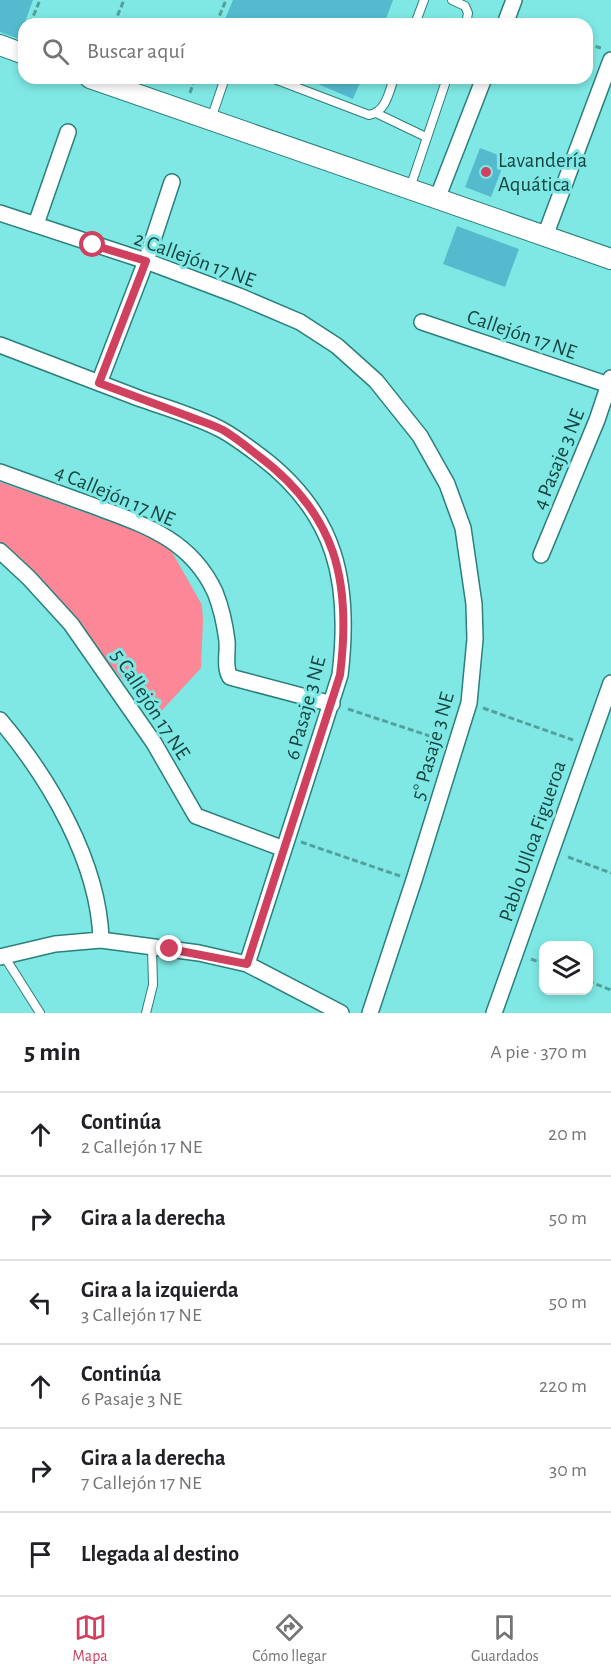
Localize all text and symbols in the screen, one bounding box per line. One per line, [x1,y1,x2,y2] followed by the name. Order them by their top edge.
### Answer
[18,18,593,84] search box
[39,35,72,68] icon: search
[87,40,185,62] text: Buscar aquí
[498,150,587,195] place label: Lavandería Aquática
[479,165,493,179] marker: Lavandería Aquática
[131,228,258,291] street label: 2 Callejón 17 NE
[79,231,105,257] route start
[464,306,579,363] street label: Callejón 17 NE
[529,406,588,512] street label: 4 Pasaje 3 NE
[52,461,178,530] street label: 4 Callejón 17 NE
[107,645,194,763] street label: 5 Callejón 17 NE
[282,654,329,762] street label: 6 Pasaje 3 NE
[407,690,458,803] street label: 5° Pasaje 3 NE
[495,758,570,924] street label: Pablo Ulloa Figueroa
[156,935,182,961] route end
[539,941,593,995] map controls
[539,941,593,995] button: layers
[24,1039,81,1065] text: 5 min
[490,1042,587,1062] text: A pie · 370 m
[81,1111,161,1133] text: Continúa
[24,1118,57,1151] icon: ahead
[548,1124,587,1144] text: 20 m
[81,1137,203,1157] text: 2 Callejón 17 NE
[24,1202,57,1235] icon: right
[81,1207,226,1229] text: Gira a la derecha
[549,1208,587,1228] text: 50 m
[81,1279,239,1301] text: Gira a la izquierda
[24,1286,57,1319] icon: left
[549,1292,587,1312] text: 50 m
[81,1305,202,1325] text: 3 Callejón 17 NE
[81,1363,161,1385] text: Continúa
[24,1370,57,1403] icon: ahead
[539,1376,587,1396] text: 220 m
[81,1389,182,1409] text: 6 Pasaje 3 NE
[81,1447,226,1469] text: Gira a la derecha
[24,1454,57,1487] icon: right
[549,1460,587,1480] text: 30 m
[81,1473,202,1493] text: 7 Callejón 17 NE
[24,1538,57,1571] icon: arrive
[81,1543,239,1565] text: Llegada al destino
[72,1611,108,1666] tab: Mapa
[252,1611,326,1666] tab: Cómo llegar
[471,1611,539,1666] tab: Guardados

